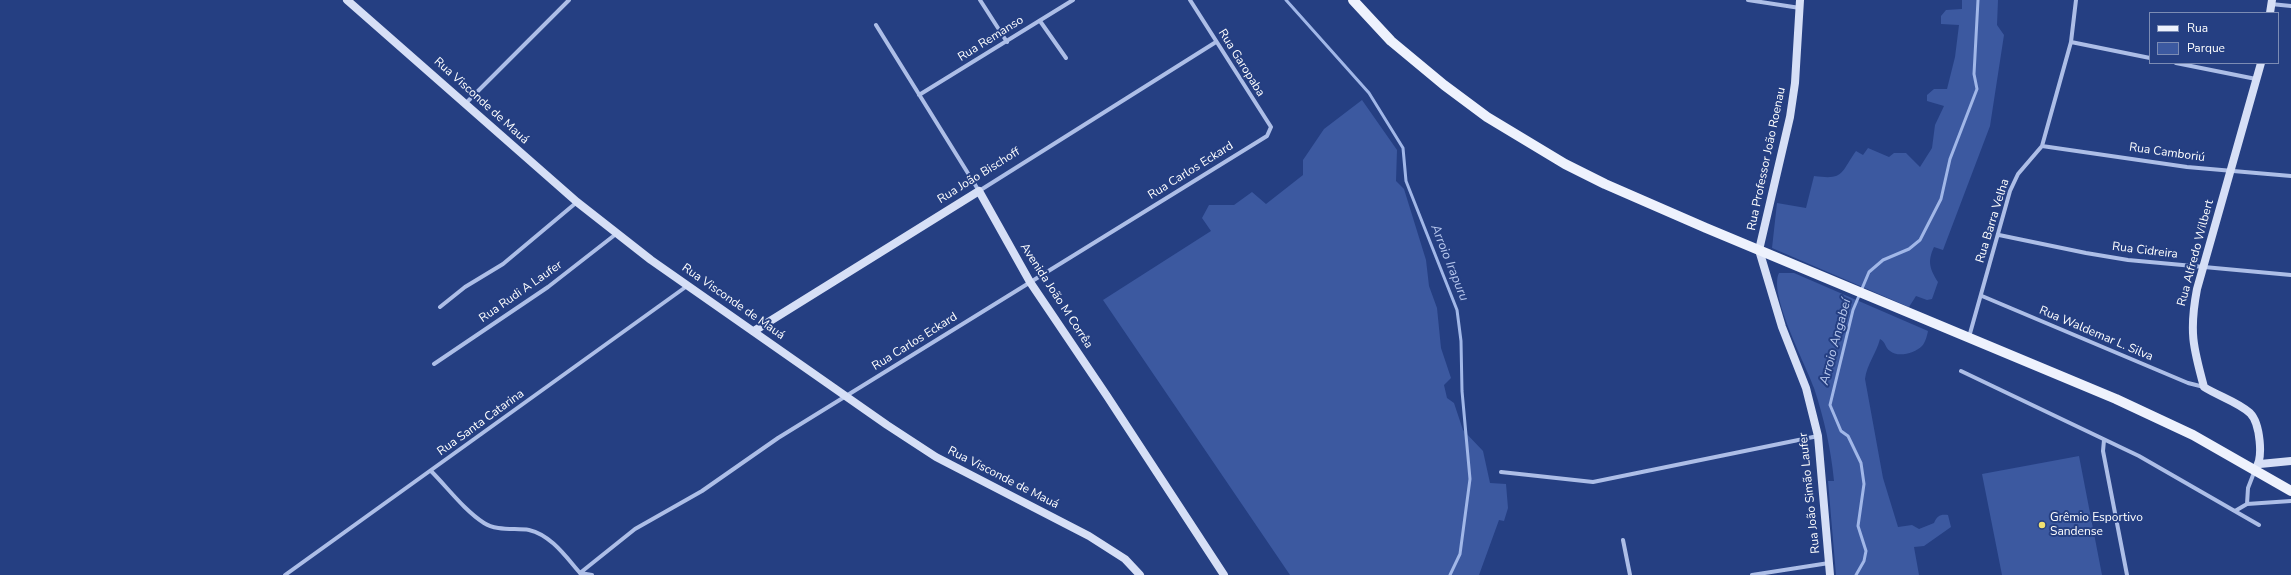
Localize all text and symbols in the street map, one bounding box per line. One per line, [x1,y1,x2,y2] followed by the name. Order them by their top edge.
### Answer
[2149,12,2279,64] legend
[956,13,1026,65] street label: Rua Remanso
[2187,20,2208,36] text: Rua
[1215,27,1267,99] street label: Rua Garopaba
[2187,40,2225,56] text: Parque
[431,55,531,147] street label: Rua Visconde de Mauá
[1745,86,1789,232] street label: Rua Professor João Roenau
[1146,139,1236,203] street label: Rua Carlos Eckard
[2128,141,2206,165] street label: Rua Camboriú
[935,145,1023,207] street label: Rua João Bischoff
[1973,177,2013,265] street label: Rua Barra Velha
[2175,198,2217,308] street label: Rua Alfredo Wilbert
[1427,222,1471,304] water label: Arroio Irapuru
[2111,240,2179,262] street label: Rua Cidreira
[1017,241,1095,351] street label: Avenida João M Corrêa
[477,258,565,326] street label: Rua Rudi A Laufer
[679,261,787,343] street label: Rua Visconde de Mauá
[1817,297,1855,387] water label: Arroio Angabeí
[2037,303,2155,365] street label: Rua Waldemar L. Silva
[870,310,960,374] street label: Rua Carlos Eckard
[435,387,527,459] street label: Rua Santa Catarina
[1796,432,1824,554] street label: Rua João Simão Laufer
[945,444,1061,512] street label: Rua Visconde de Mauá
[2050,511,2143,539] place label: Grêmio Esportivo Sandense
[2037,520,2047,530] marker: Grêmio Esportivo Sandense

